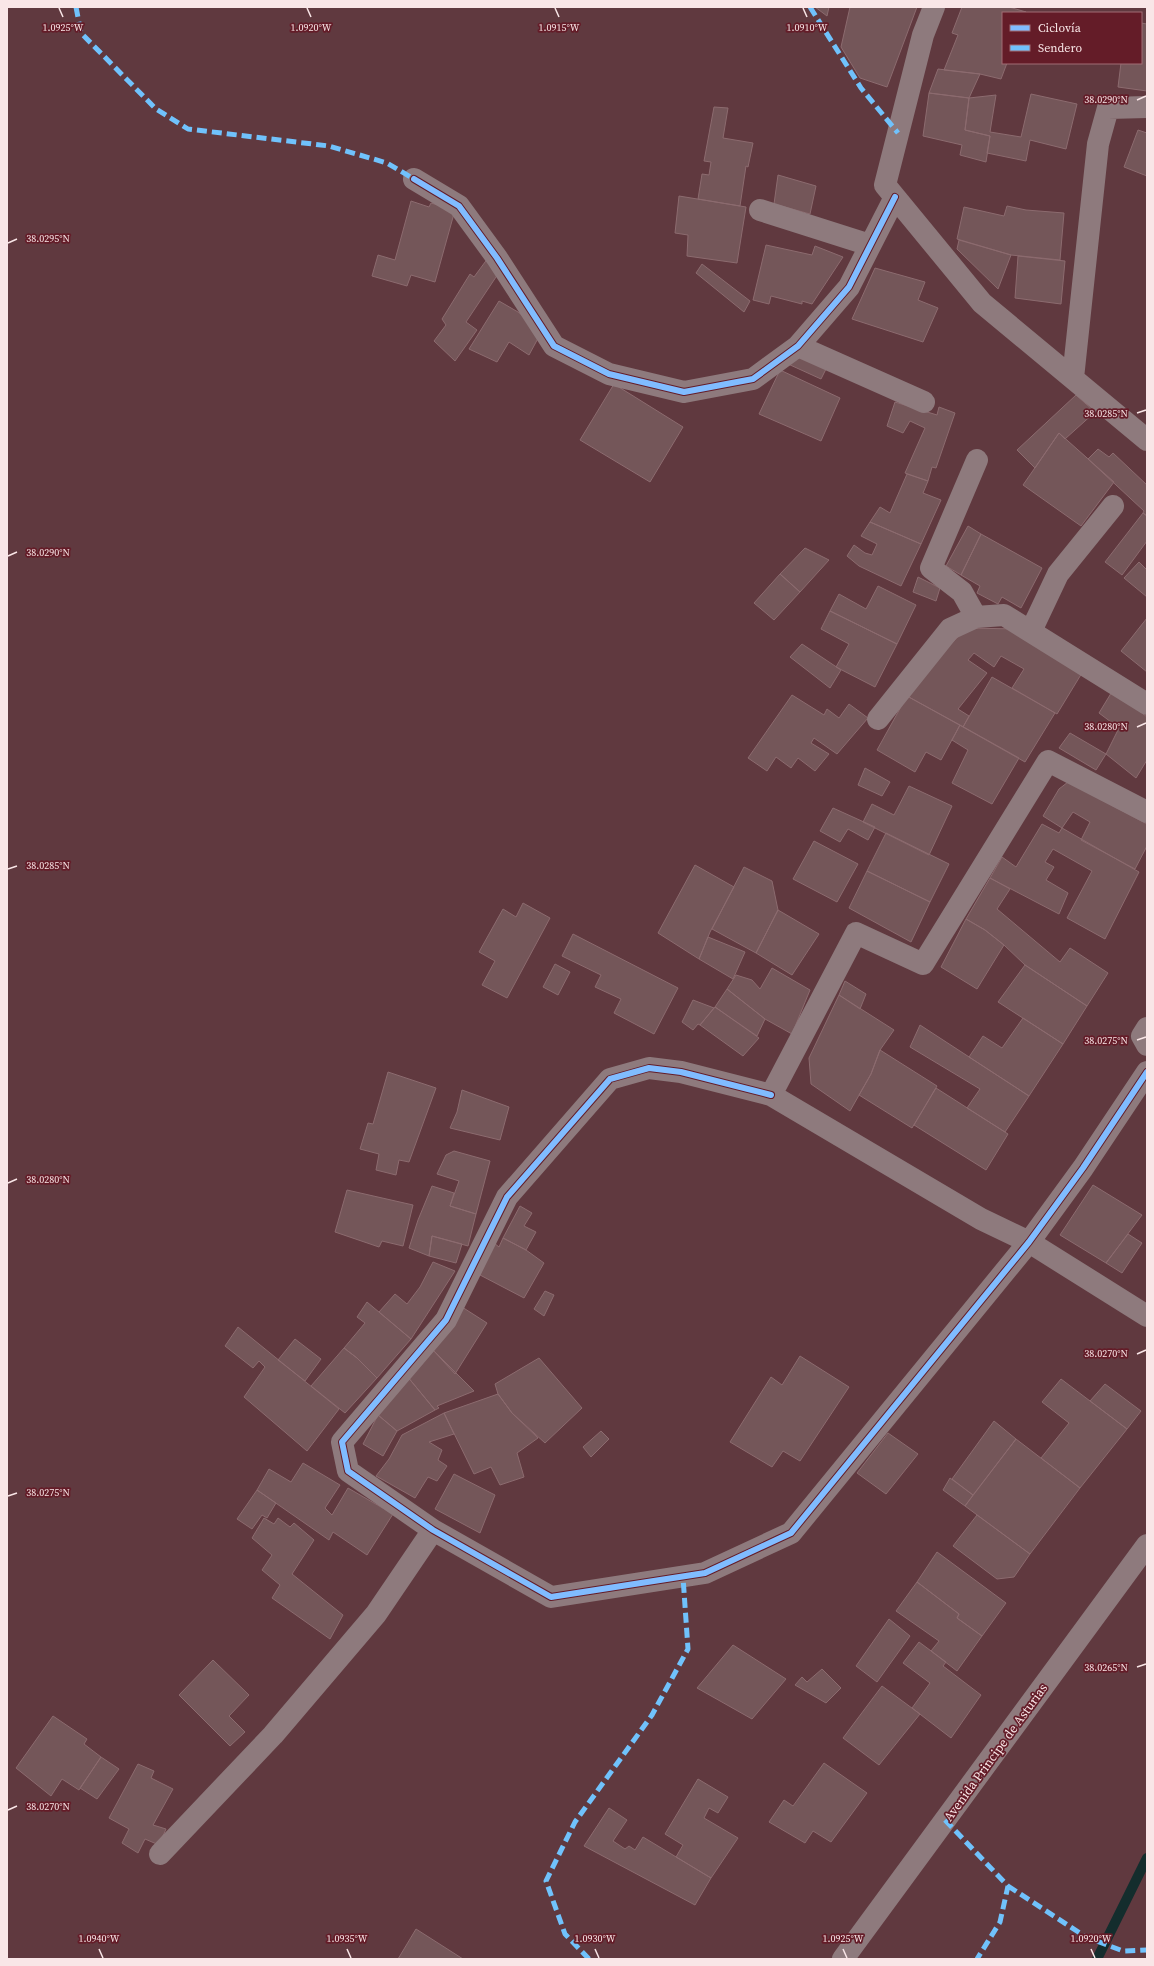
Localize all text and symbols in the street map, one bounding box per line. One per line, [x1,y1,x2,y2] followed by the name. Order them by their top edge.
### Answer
[1002,12,1142,64] legend
[1038,20,1082,36] text: Ciclovía
[43,21,84,34] text: 1.0925°W
[291,21,332,34] text: 1.0920°W
[539,21,580,34] text: 1.0915°W
[787,21,828,34] text: 1.0910°W
[1038,40,1082,56] text: Sendero
[1084,93,1128,106] text: 38.0290°N
[26,232,70,245] text: 38.0295°N
[1084,407,1128,420] text: 38.0285°N
[26,546,70,559] text: 38.0290°N
[1084,720,1128,733] text: 38.0280°N
[26,859,70,872] text: 38.0285°N
[1084,1034,1128,1047] text: 38.0275°N
[26,1173,70,1186] text: 38.0280°N
[1084,1347,1128,1360] text: 38.0270°N
[26,1486,70,1499] text: 38.0275°N
[1084,1661,1128,1674] text: 38.0265°N
[940,1680,1051,1825] street label: Avenida Principe de Asturias
[26,1800,70,1813] text: 38.0270°N
[79,1932,120,1945] text: 1.0940°W
[327,1932,368,1945] text: 1.0935°W
[575,1932,616,1945] text: 1.0930°W
[823,1932,864,1945] text: 1.0925°W
[1071,1932,1112,1945] text: 1.0920°W

